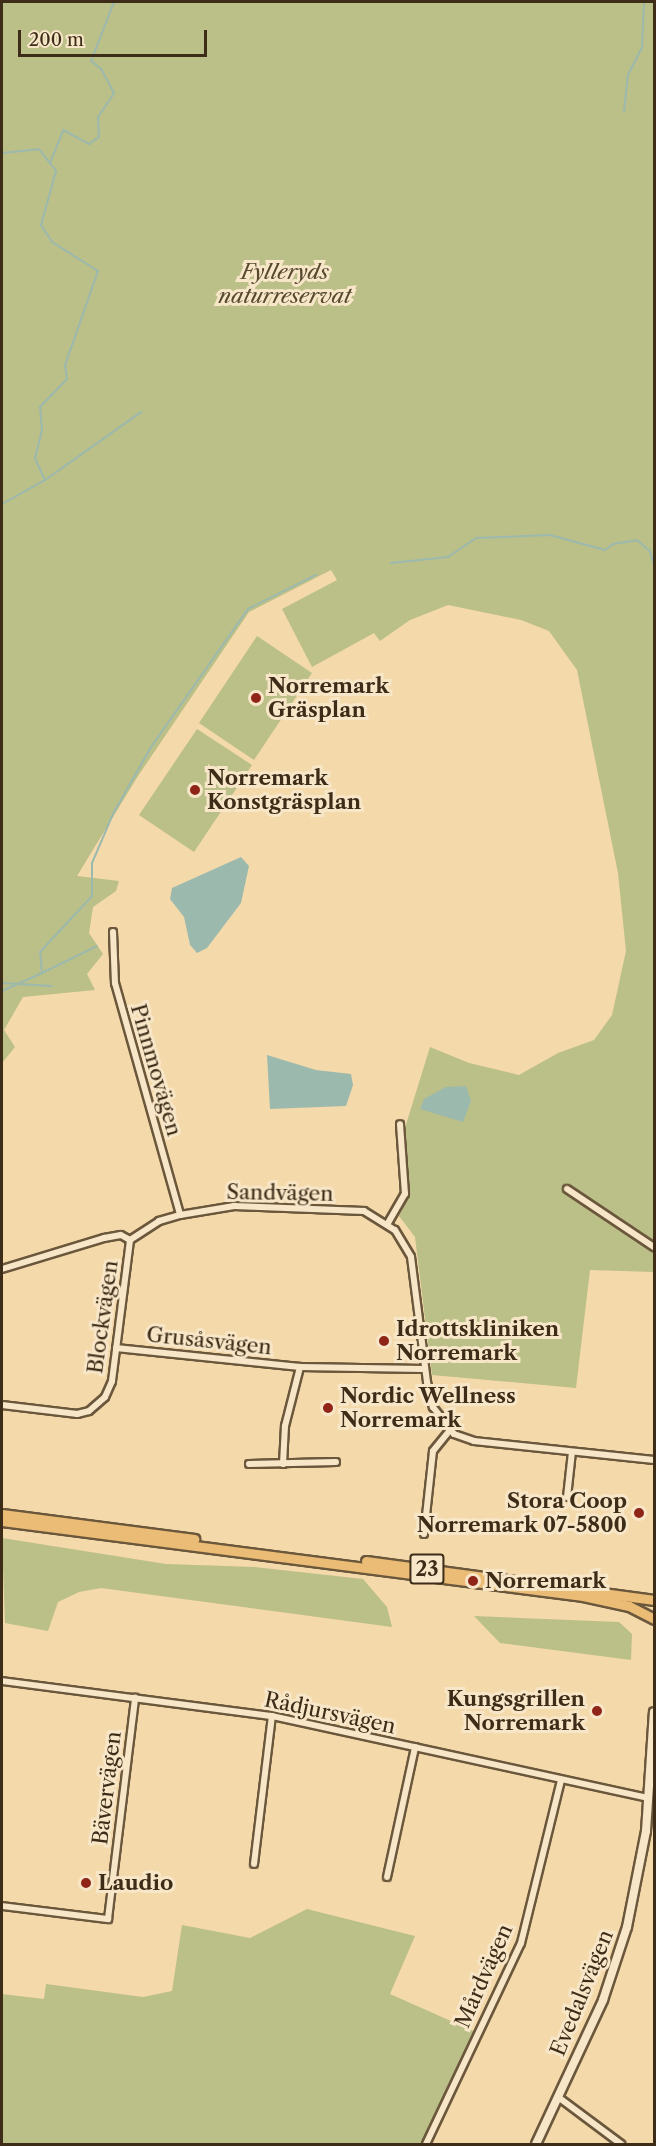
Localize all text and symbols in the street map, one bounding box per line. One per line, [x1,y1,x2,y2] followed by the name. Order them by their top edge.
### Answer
[21,18,210,56] scale bar
[29,29,84,51] text: 200 m
[219,259,351,309] park label: Fylleryds naturreservat
[268,673,389,723] place label: Norremark Gräsplan
[249,691,263,705] marker: Norremark Gräsplan
[207,765,361,815] place label: Norremark Konstgräsplan
[188,783,202,797] marker: Norremark Konstgräsplan
[125,1001,187,1139] street label: Pinnmovägen
[226,1179,334,1207] street label: Sandvägen
[83,1259,123,1375] street label: Blockvägen
[396,1316,559,1366] place label: Idrottskliniken Norremark
[145,1322,273,1360] street label: Grusåsvägen
[377,1334,391,1348] marker: Idrottskliniken Norremark
[340,1383,516,1433] place label: Nordic Wellness Norremark
[321,1401,335,1415] marker: Nordic Wellness Norremark
[416,1488,627,1538] place label: Stora Coop Norremark 07-5800
[632,1506,646,1520] marker: Stora Coop Norremark 07-5800
[409,1552,445,1586] road number: 23
[485,1568,606,1594] place label: Norremark
[466,1574,480,1588] marker: Norremark
[447,1686,585,1736] place label: Kungsgrillen Norremark
[262,1687,398,1739] street label: Rådjursvägen
[590,1704,604,1718] marker: Kungsgrillen Norremark
[88,1730,126,1846] street label: Bävervägen
[98,1870,173,1896] place label: Laudio
[79,1876,93,1890] marker: Laudio
[450,1920,518,2032] street label: Mårdvägen
[545,1926,619,2060] street label: Evedalsvägen

